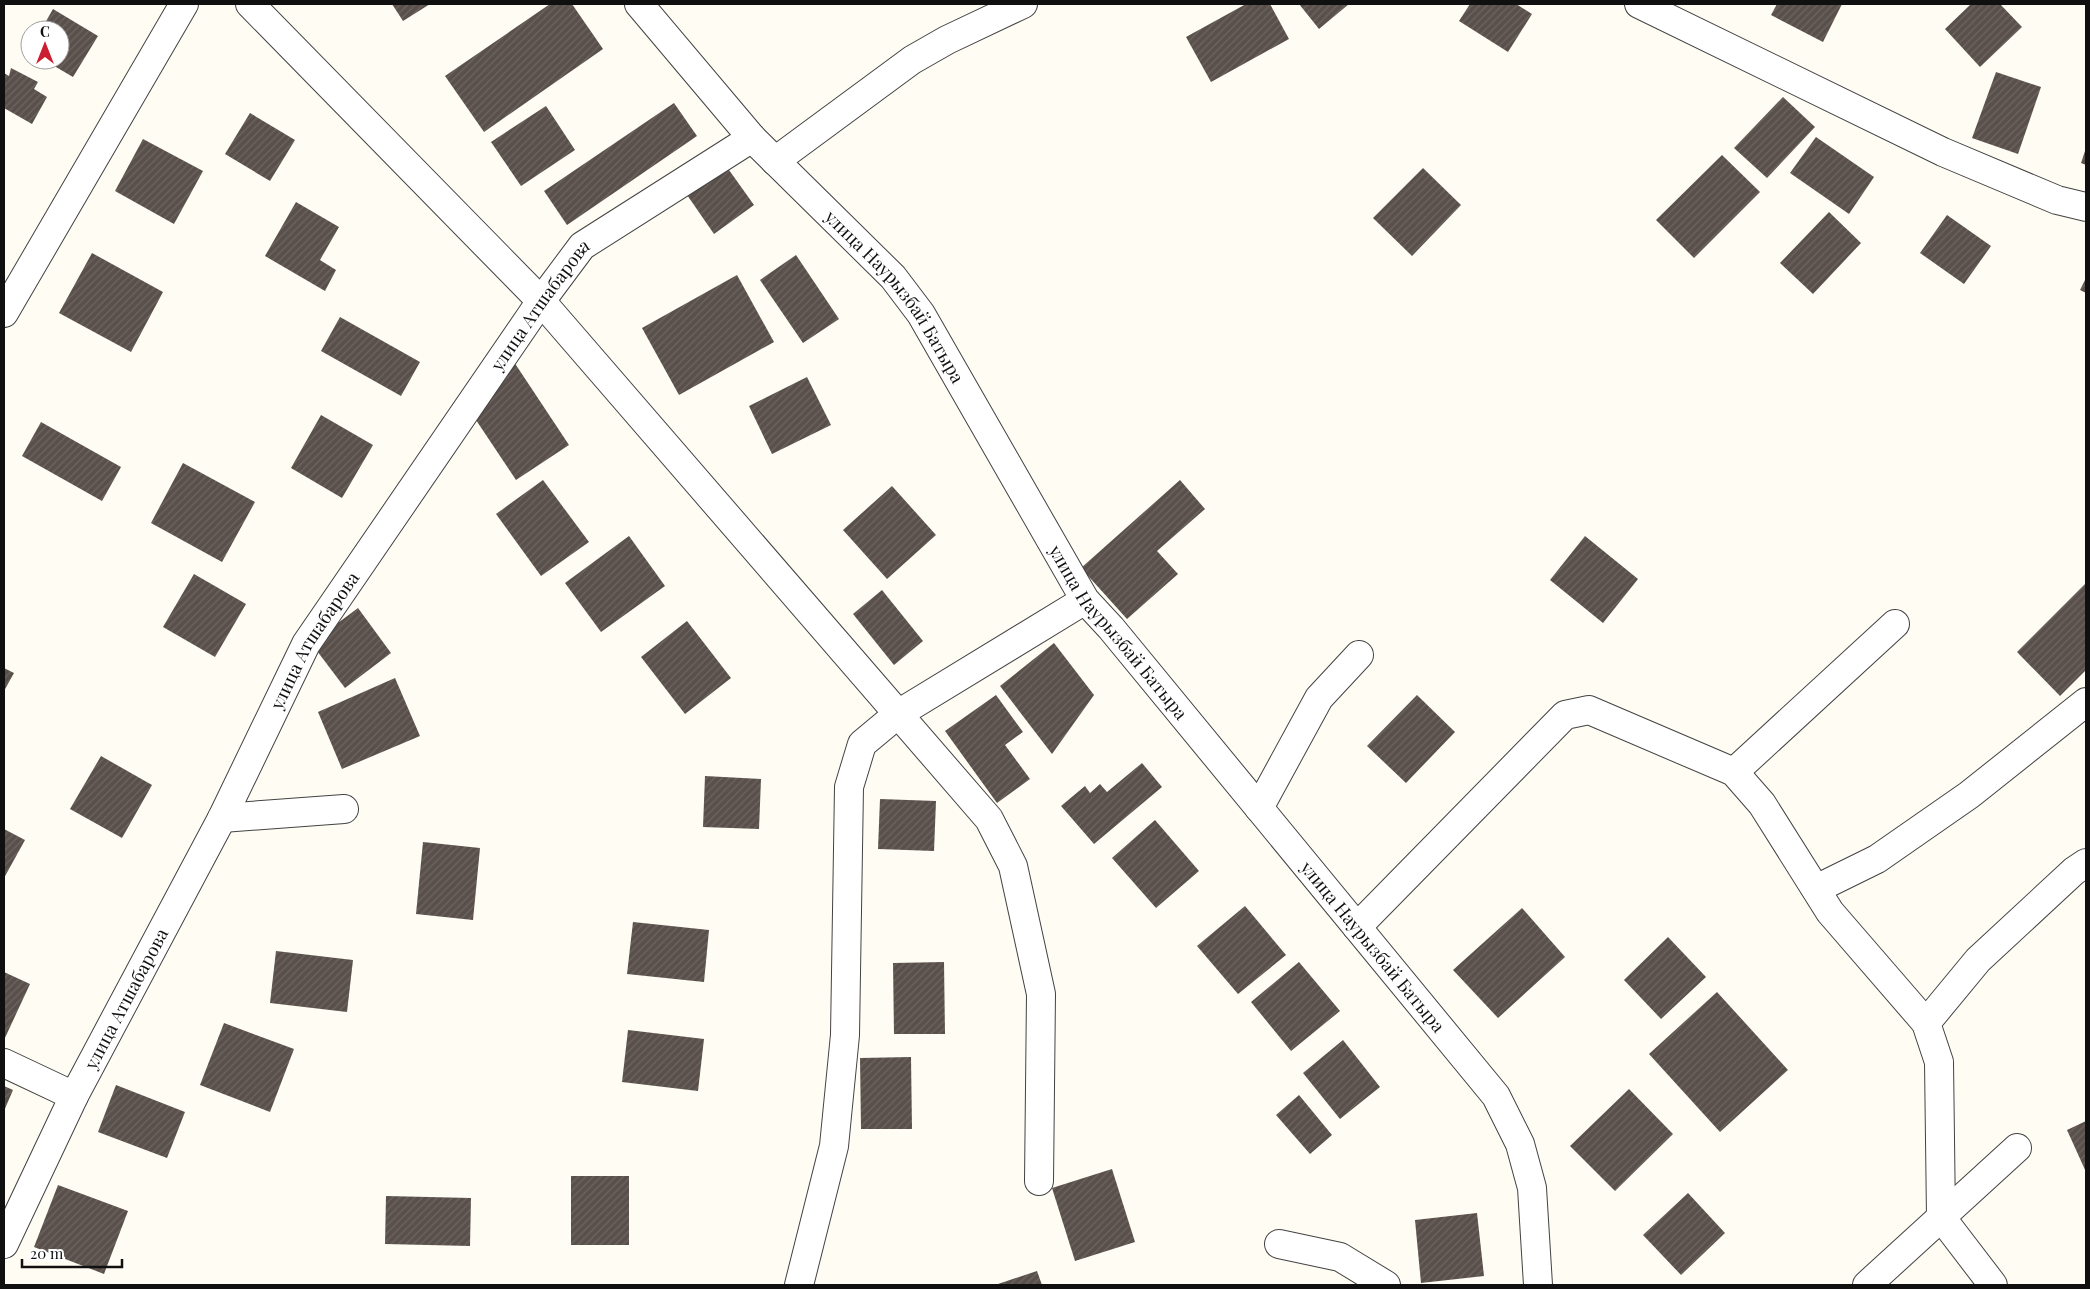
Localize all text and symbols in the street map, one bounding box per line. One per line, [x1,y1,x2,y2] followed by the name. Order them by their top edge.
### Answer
[20,20,70,70] north arrow
[40,22,50,41] text: С
[819,204,970,387] street label: улица Наурызбай Батыра
[484,233,593,376] street label: улица Атшабарова
[1043,540,1193,724] street label: улица Наурызбай Батыра
[264,567,364,714] street label: улица Атшабарова
[1295,855,1451,1037] street label: улица Наурызбай Батыра
[78,924,173,1074] street label: улица Атшабарова
[22,1236,122,1268] scale bar
[30,1243,64,1263] text: 20 m

